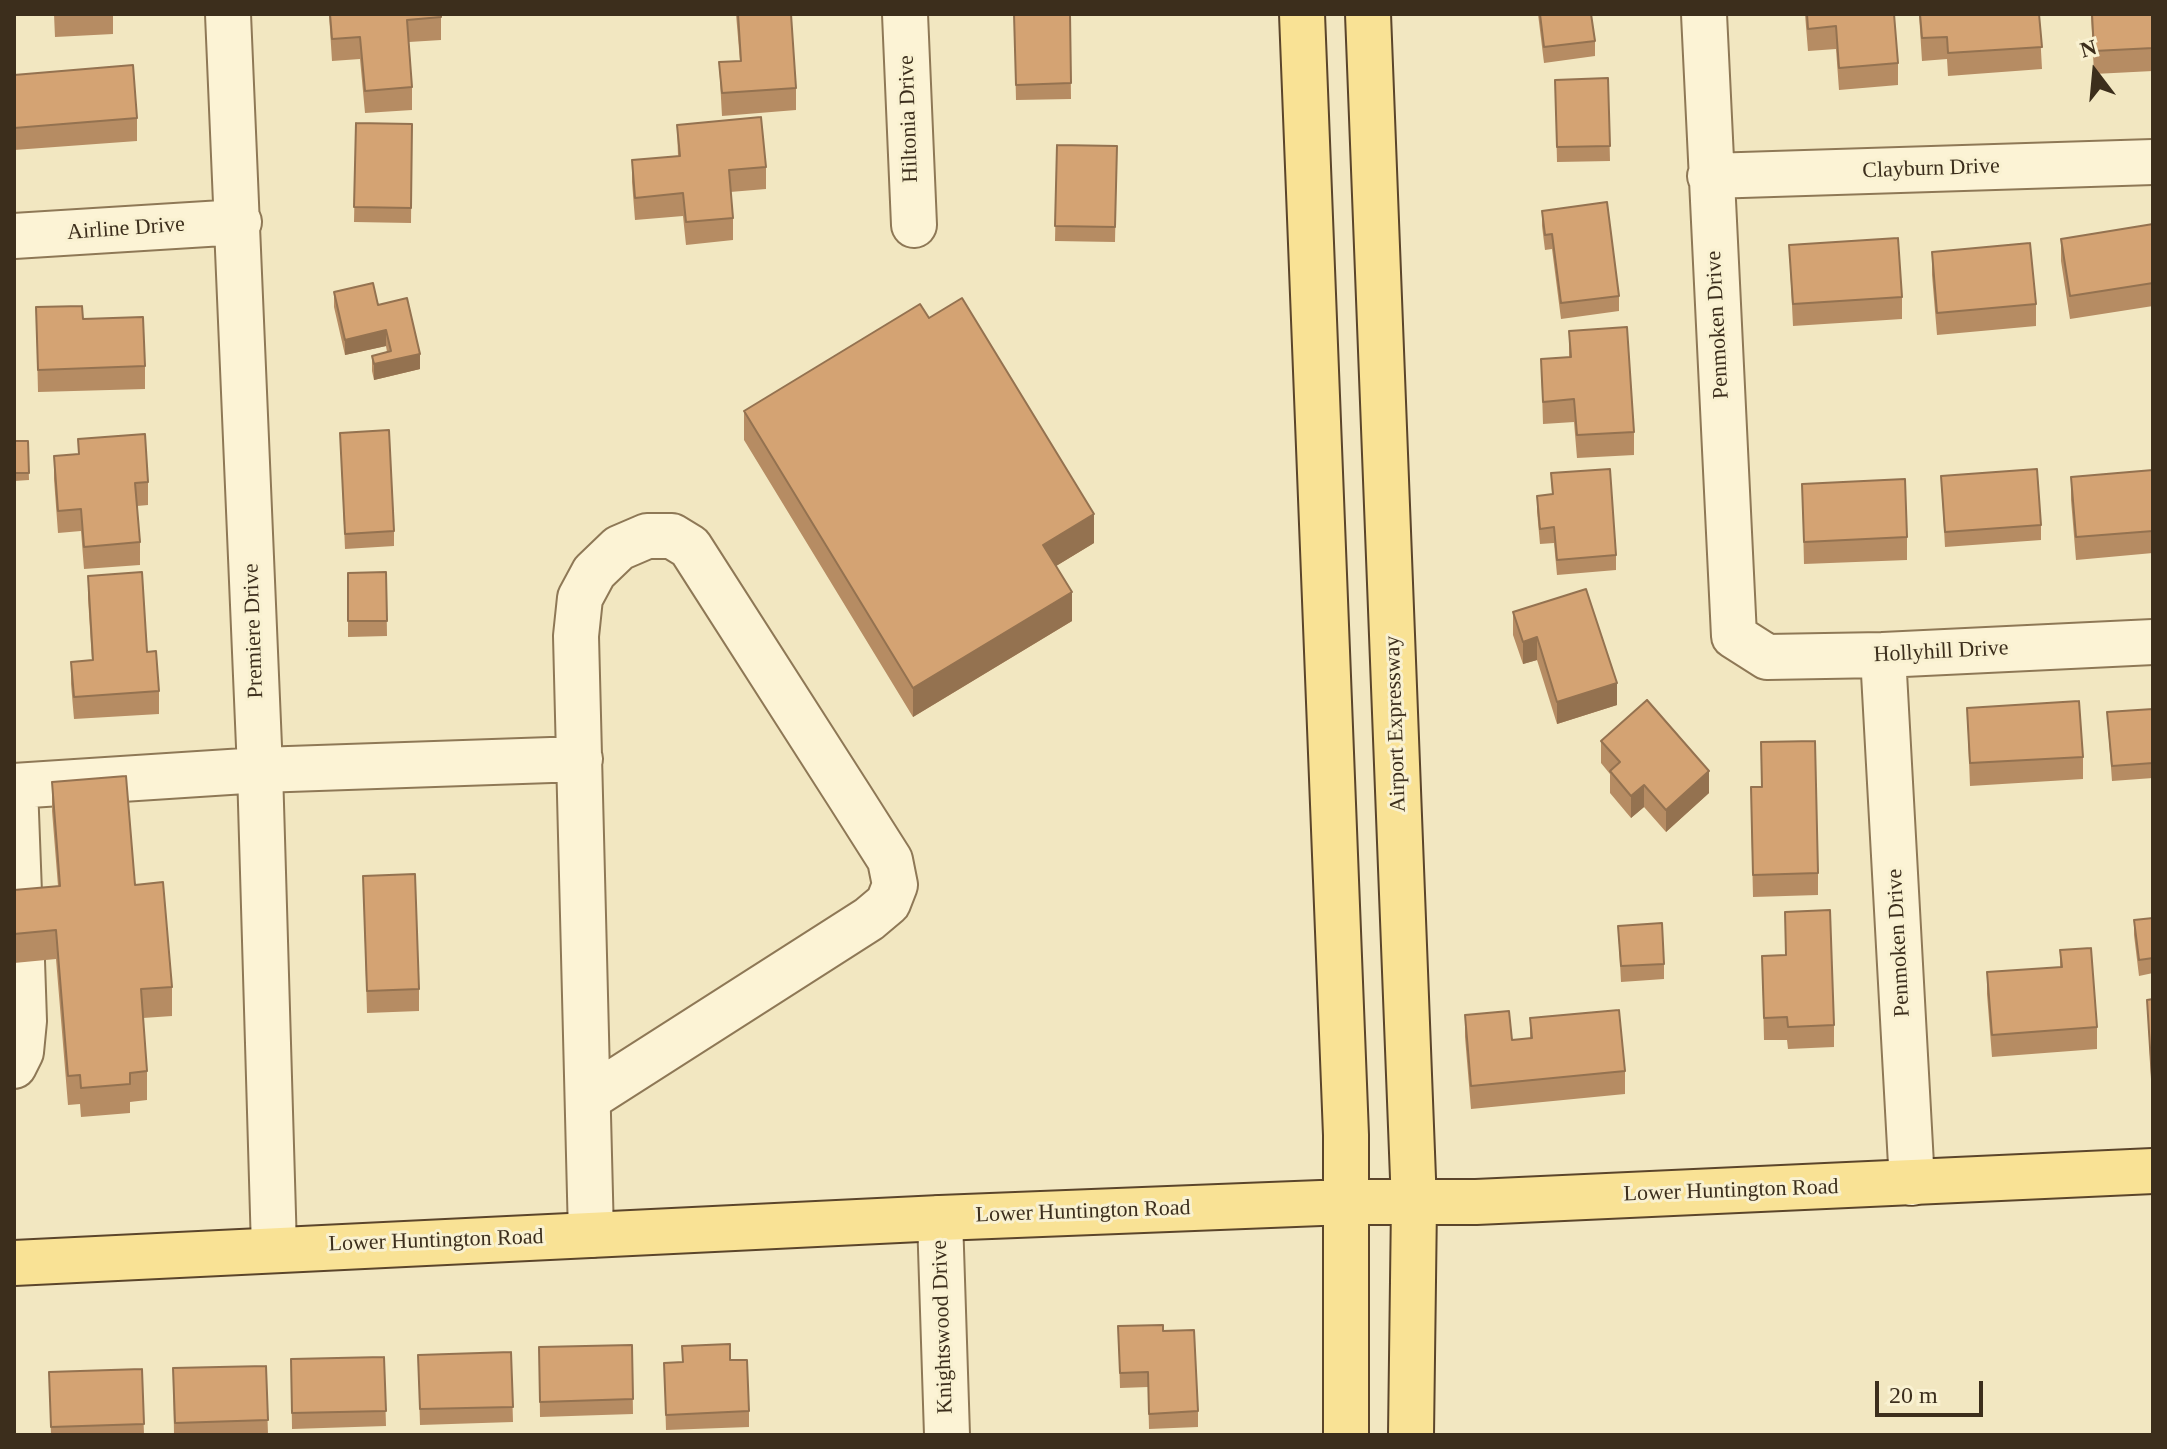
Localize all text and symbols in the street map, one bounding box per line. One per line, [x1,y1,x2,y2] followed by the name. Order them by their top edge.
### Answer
[2055,32,2135,112] north arrow
[2077,34,2099,63] text: N
[894,55,924,183] street label: Hiltonia Drive
[1862,153,2000,185] street label: Clayburn Drive
[66,212,186,246] street label: Airline Drive
[1701,250,1735,400] street label: Penmoken Drive
[238,563,270,699] street label: Premiere Drive
[1380,635,1412,813] street label: Airport Expressway
[1873,635,2009,669] street label: Hollyhill Drive
[1882,868,1916,1018] street label: Penmoken Drive
[1623,1174,1839,1208] street label: Lower Huntington Road
[975,1195,1191,1229] street label: Lower Huntington Road
[328,1224,544,1258] street label: Lower Huntington Road
[927,1240,959,1414] street label: Knightswood Drive
[1879,1365,1987,1415] scale bar
[1889,1382,1938,1408] text: 20 m

